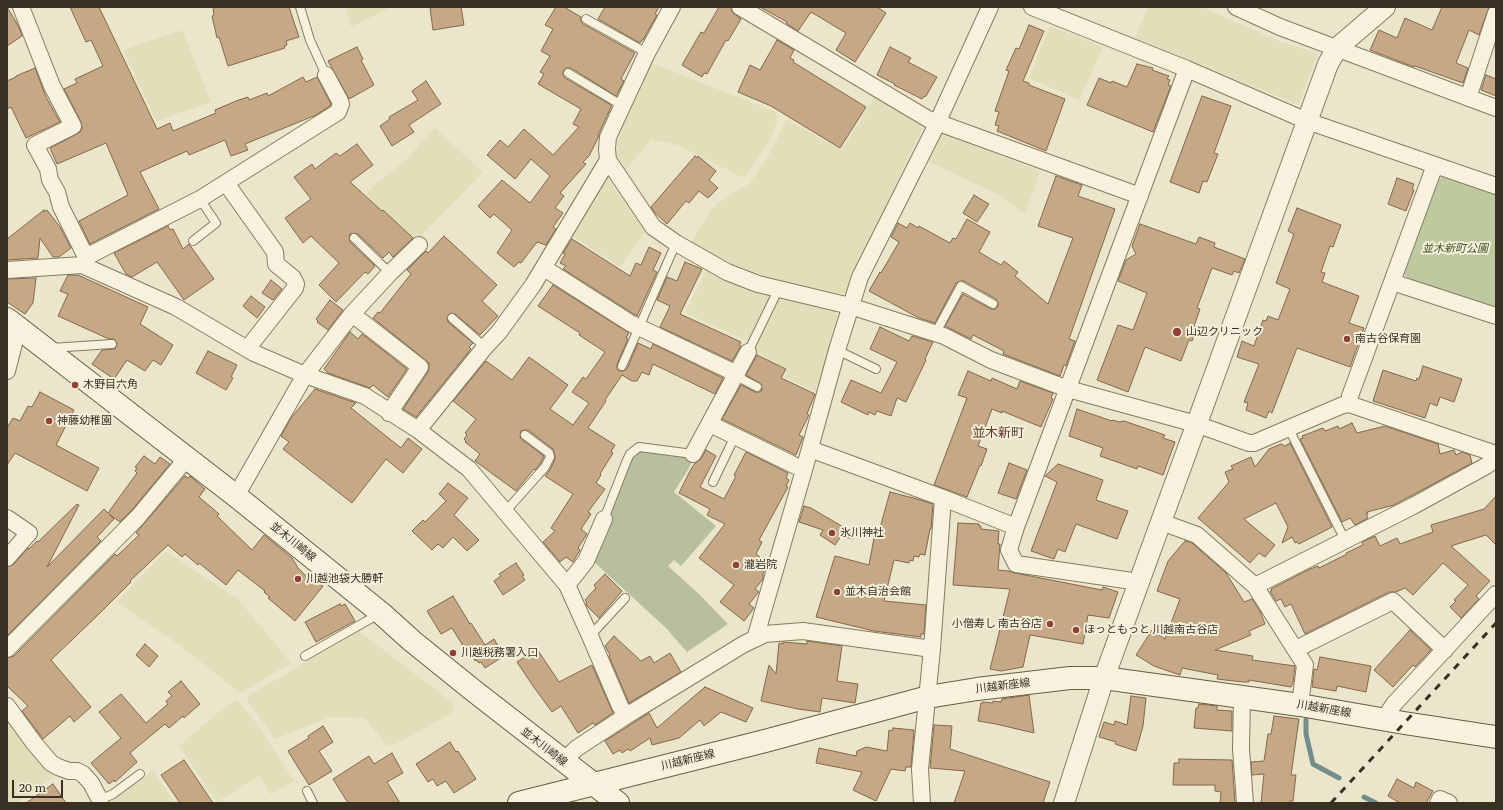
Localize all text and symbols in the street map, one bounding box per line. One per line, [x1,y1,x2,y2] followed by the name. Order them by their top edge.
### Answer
[1422,242,1488,256] park label: 並木新町公園
[1186,325,1263,339] place label: 山辺クリニック
[1171,326,1183,338] marker: 山辺クリニック
[1355,332,1421,346] place label: 南古谷保育園
[1342,334,1352,344] marker: 南古谷保育園
[83,378,138,392] place label: 木野目六角
[70,380,80,390] marker: 木野目六角
[57,414,112,428] place label: 神藤幼稚園
[44,416,54,426] marker: 神藤幼稚園
[972,425,1024,441] district label: 並木新町
[267,520,319,564] street label: 並木川崎線
[840,526,884,540] place label: 氷川神社
[827,528,837,538] marker: 氷川神社
[744,558,777,572] place label: 瀧岩院
[731,560,741,570] marker: 瀧岩院
[306,572,383,586] place label: 川越池袋大勝軒
[293,574,303,584] marker: 川越池袋大勝軒
[845,585,911,599] place label: 並木自治会館
[832,587,842,597] marker: 並木自治会館
[952,617,1042,631] place label: 小僧寿し 南古谷店
[1045,619,1055,629] marker: 小僧寿し 南古谷店
[1084,623,1218,637] place label: ほっともっと 川越南古谷店
[1071,625,1081,635] marker: ほっともっと 川越南古谷店
[461,646,538,660] place label: 川越税務署入口
[448,648,458,658] marker: 川越税務署入口
[975,676,1031,696] street label: 川越新座線
[1296,698,1352,720] street label: 川越新座線
[518,725,570,769] street label: 並木川崎線
[660,747,716,773] street label: 川越新座線
[14,772,65,798] scale bar
[19,778,46,796] text: 20 m

